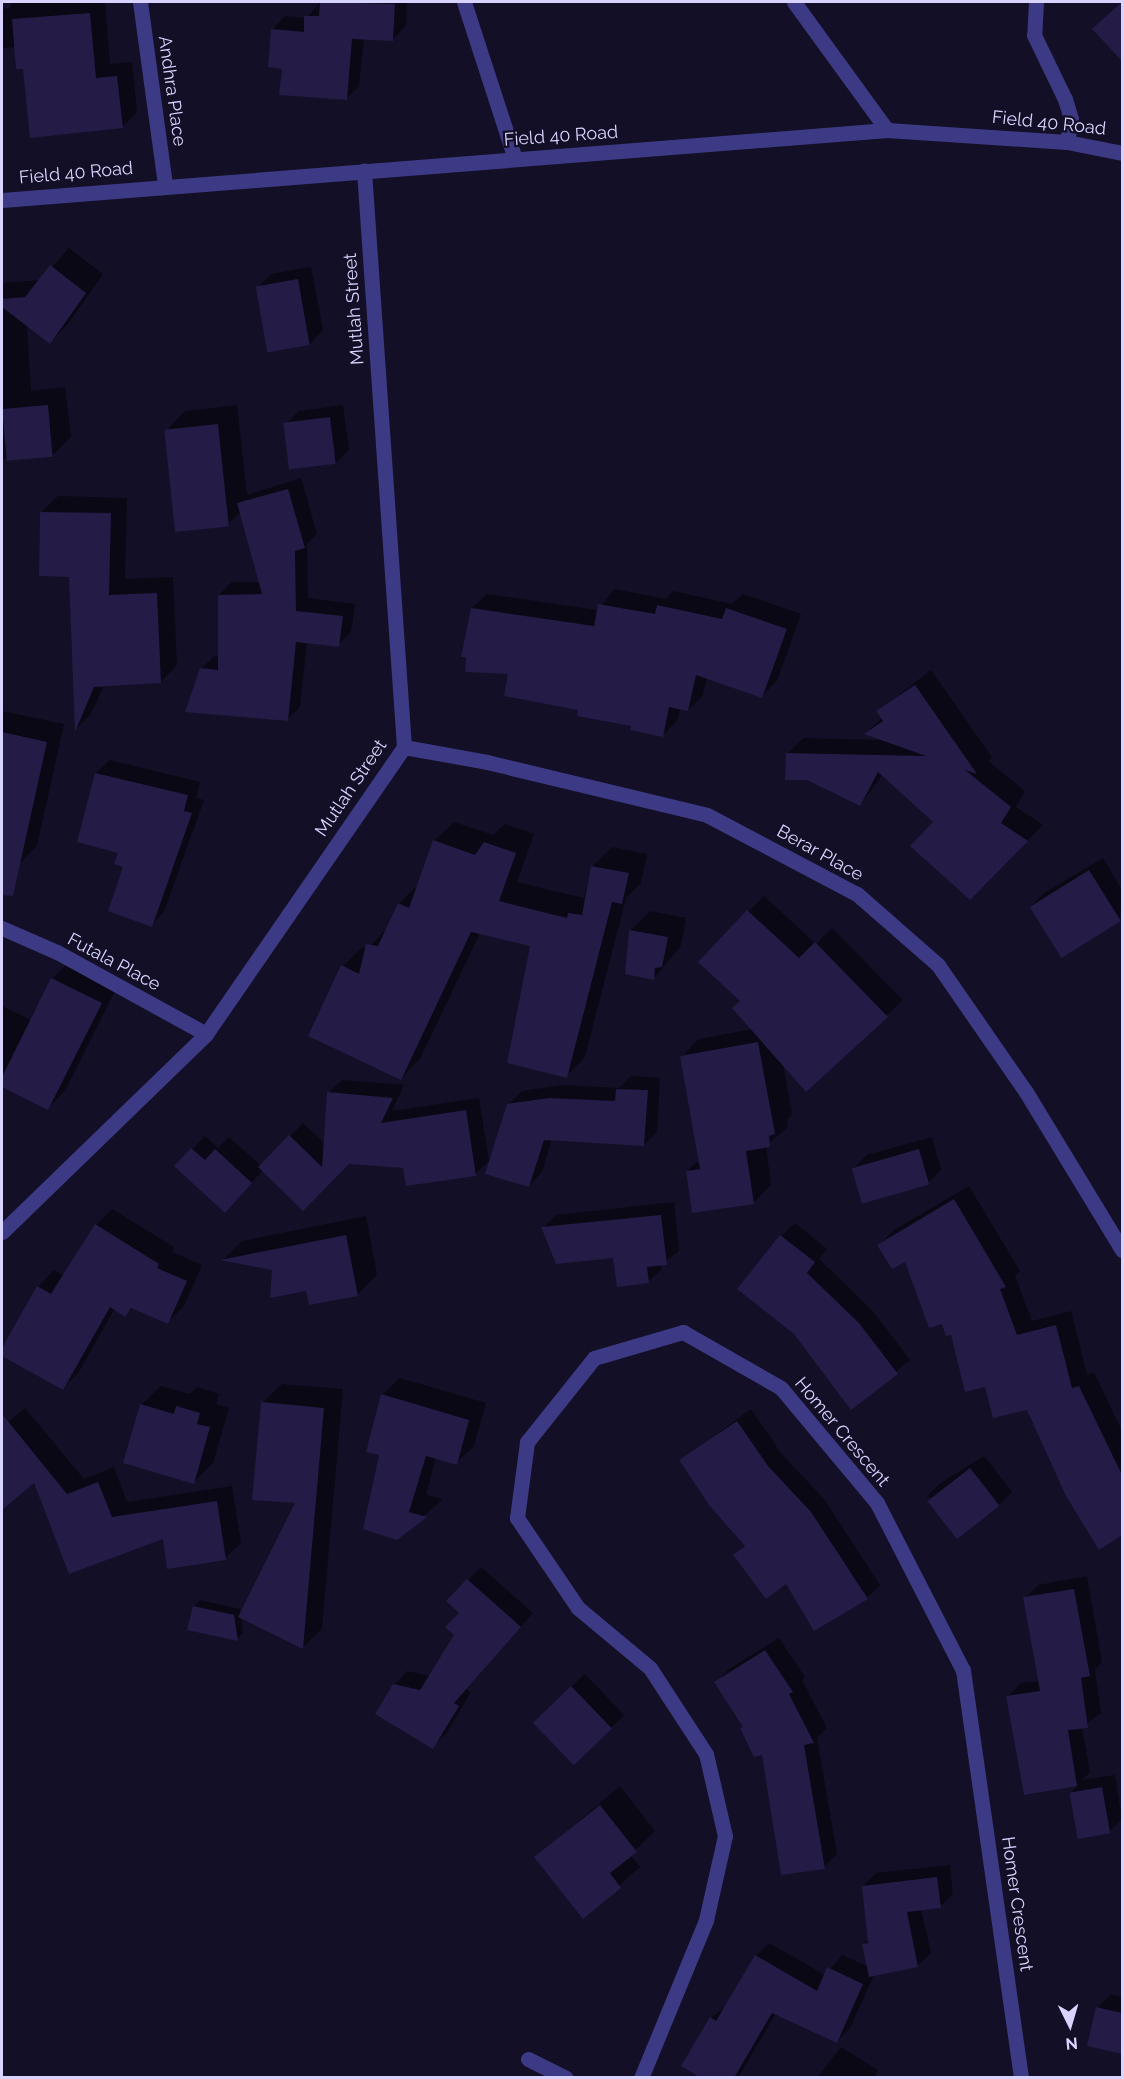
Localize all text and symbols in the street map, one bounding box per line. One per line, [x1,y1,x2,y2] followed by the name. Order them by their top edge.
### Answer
[154,34,190,148] street label: Andhra Place
[991,106,1107,140] street label: Field 40 Road
[503,121,619,151] street label: Field 40 Road
[18,157,134,189] street label: Field 40 Road
[339,252,369,366] street label: Mutlah Street
[311,735,391,841] street label: Mutlah Street
[773,820,867,886] street label: Berar Place
[64,928,164,996] street label: Futala Place
[790,1373,894,1491] street label: Homer Crescent
[997,1835,1037,1973] street label: Homer Crescent
[1040,1995,1100,2055] north arrow
[1065,2033,1079,2053] text: N

